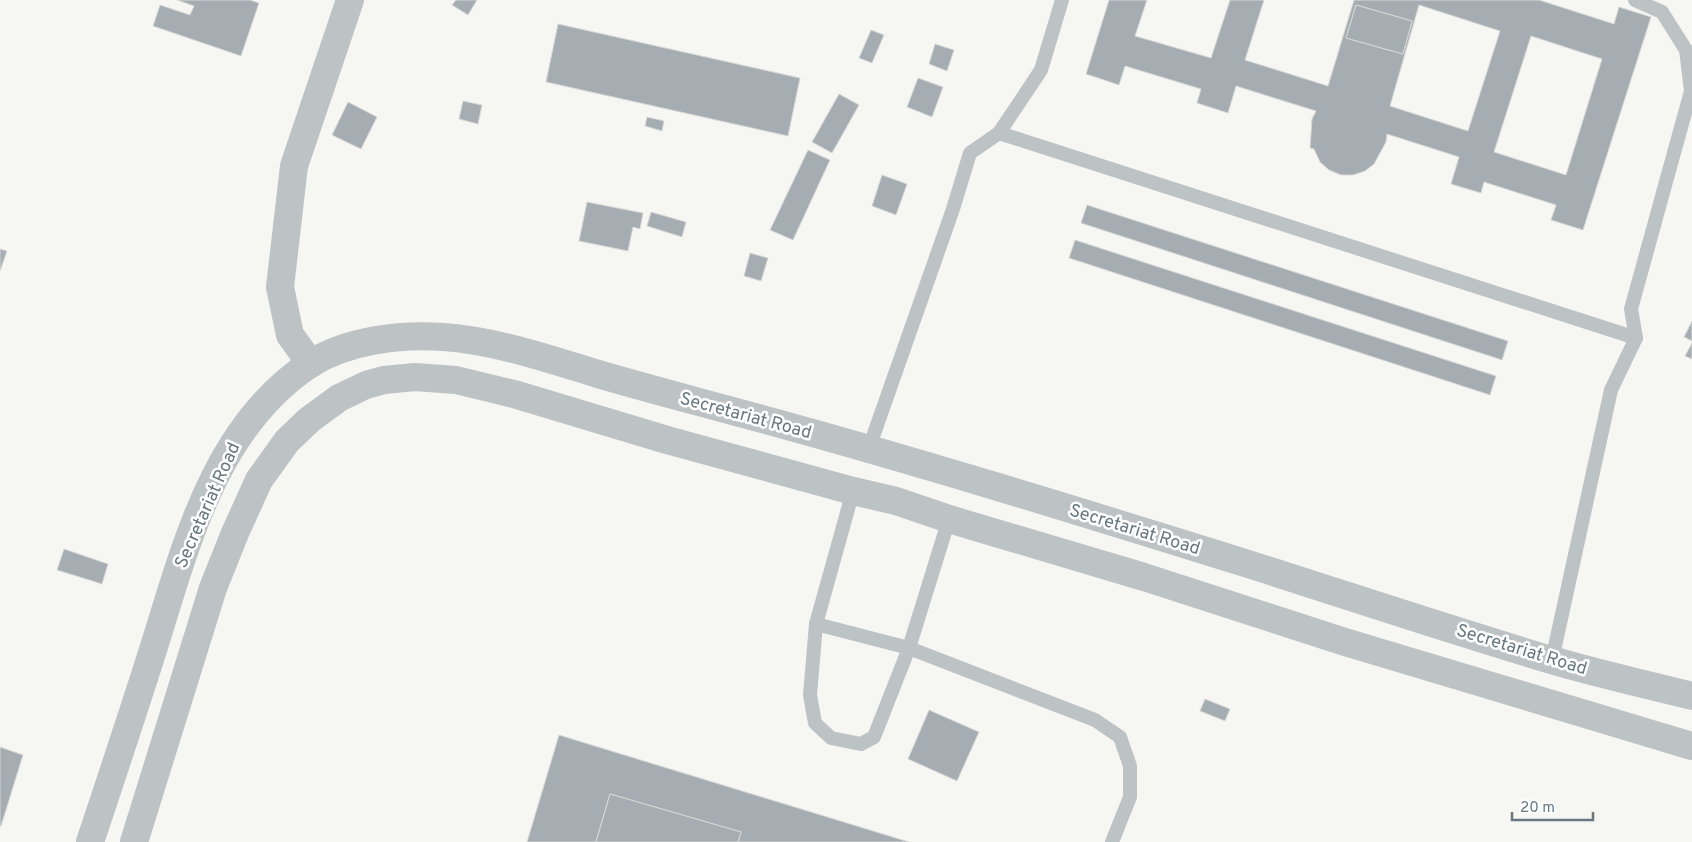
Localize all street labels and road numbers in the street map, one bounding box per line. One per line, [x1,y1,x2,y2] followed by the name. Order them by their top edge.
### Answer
[677,388,814,445] street label: Secretariat Road
[170,439,246,572] street label: Secretariat Road
[1067,500,1203,561] street label: Secretariat Road
[1454,620,1590,681] street label: Secretariat Road

